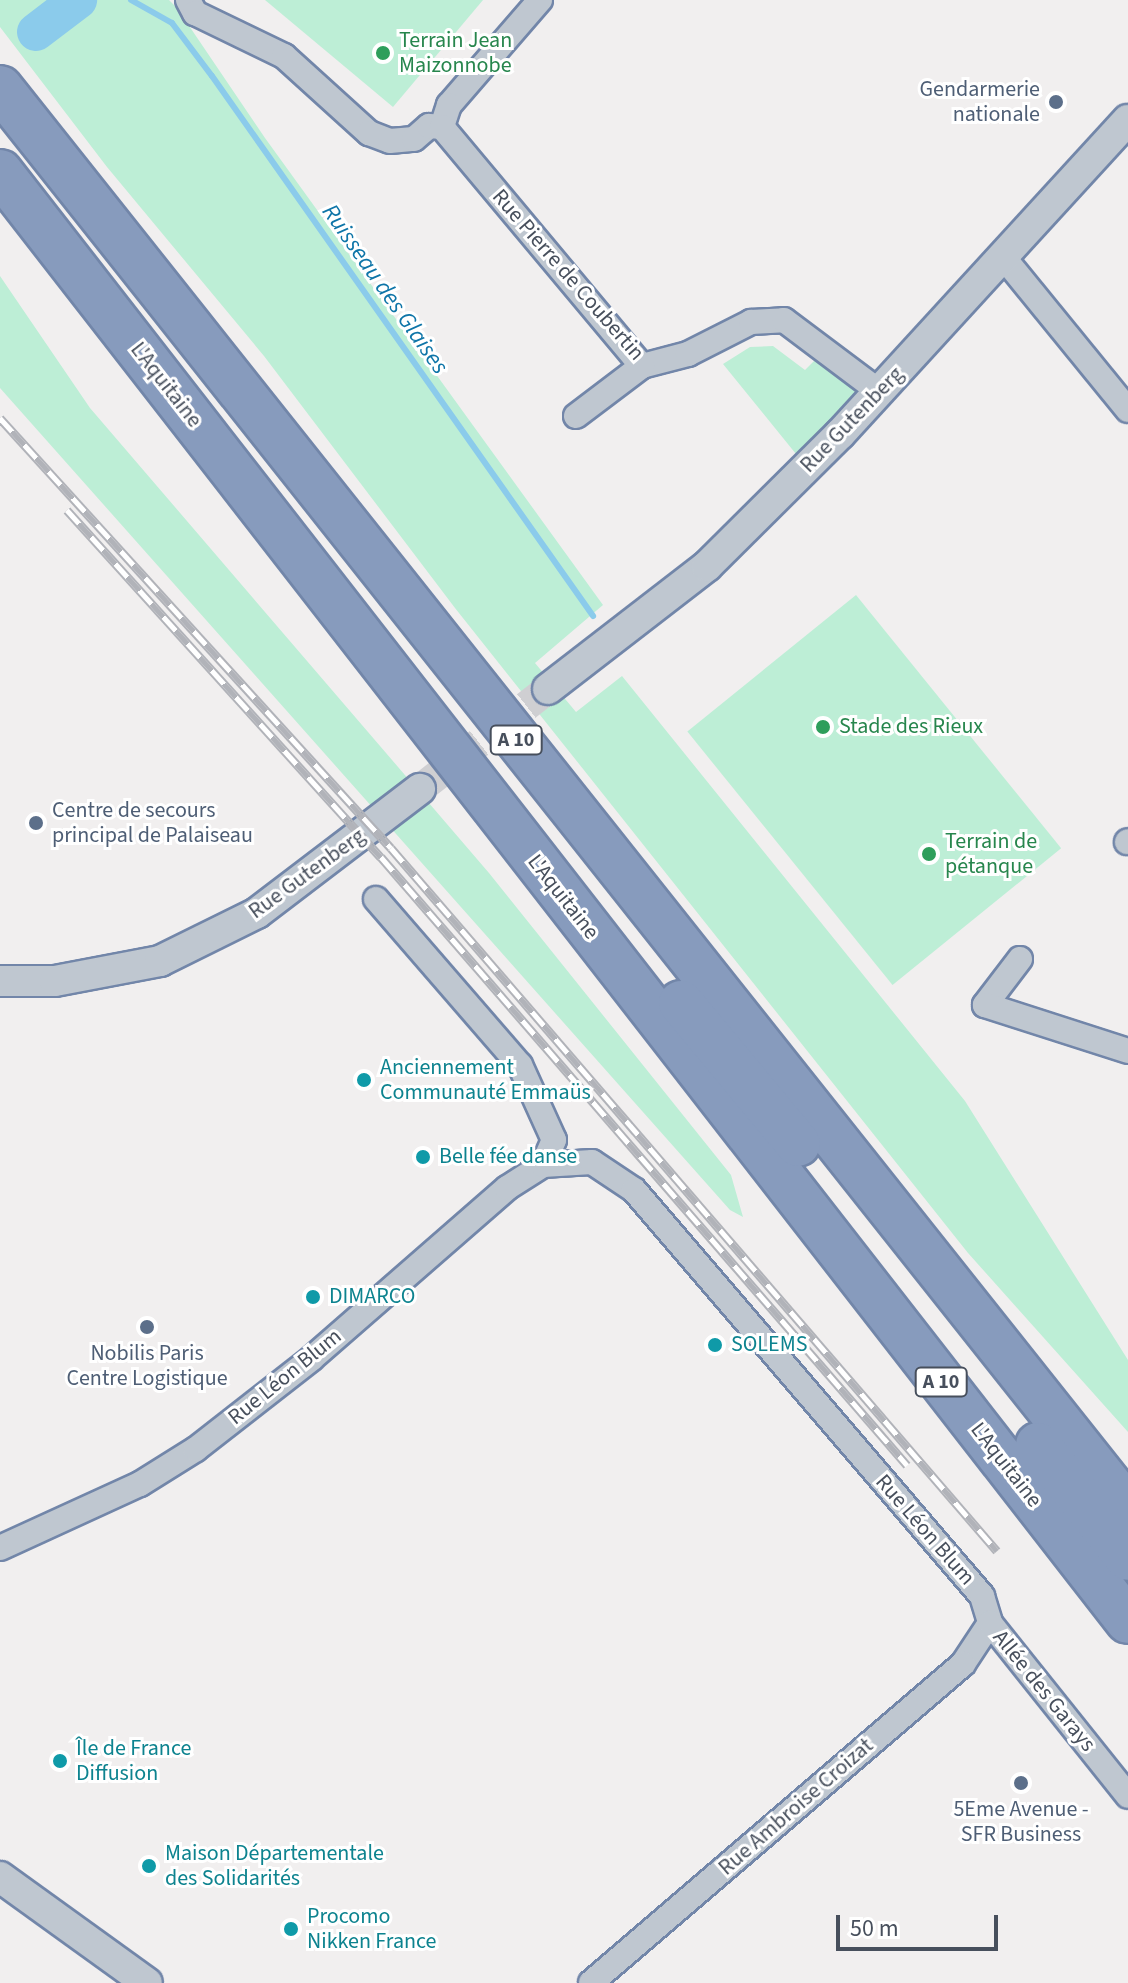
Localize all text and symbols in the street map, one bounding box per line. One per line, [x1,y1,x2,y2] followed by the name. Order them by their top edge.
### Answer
[399,27,512,78] place label: Terrain Jean Maizonnobe
[374,44,392,62] marker: Terrain Jean Maizonnobe
[919,76,1040,128] place label: Gendarmerie nationale
[1047,93,1065,111] marker: Gendarmerie nationale
[486,184,650,366] street label: Rue Pierre de Coubertin
[316,199,454,379] water label: Ruisseau des Glaises
[125,337,207,433] street label: L'Aquitaine
[795,362,909,478] street label: Rue Gutenberg
[839,714,983,740] place label: Stade des Rieux
[814,718,832,736] marker: Stade des Rieux
[488,724,544,756] road number: A 10
[52,797,253,848] place label: Centre de secours principal de Palaiseau
[27,814,45,832] marker: Centre de secours principal de Palaiseau
[244,823,370,925] street label: Rue Gutenberg
[945,828,1037,880] place label: Terrain de pétanque
[920,845,938,863] marker: Terrain de pétanque
[522,849,604,945] street label: L'Aquitaine
[380,1054,591,1106] place label: Anciennement Communauté Emmaüs
[355,1071,373,1089] marker: Anciennement Communauté Emmaüs
[439,1144,577,1170] place label: Belle fée danse
[414,1148,432,1166] marker: Belle fée danse
[329,1284,415,1310] place label: DIMARCO
[304,1288,322,1306] marker: DIMARCO
[138,1318,156,1336] marker: Nobilis Paris Centre Logistique
[223,1323,347,1431] street label: Rue Léon Blum
[731,1332,807,1358] place label: SOLEMS
[706,1336,724,1354] marker: SOLEMS
[66,1340,228,1392] place label: Nobilis Paris Centre Logistique
[913,1366,969,1398] road number: A 10
[965,1417,1047,1513] street label: L'Aquitaine
[870,1469,980,1591] street label: Rue Léon Blum
[987,1625,1101,1757] street label: Allée des Garays
[713,1733,879,1881] street label: Rue Ambroise Croizat
[76,1735,191,1786] place label: Île de France Diffusion
[51,1752,69,1770] marker: Île de France Diffusion
[1012,1774,1030,1792] marker: 5Eme Avenue - SFR Business
[953,1796,1089,1848] place label: 5Eme Avenue - SFR Business
[165,1840,384,1892] place label: Maison Départementale des Solidarités
[140,1857,158,1875] marker: Maison Départementale des Solidarités
[840,1899,1002,1949] scale bar
[307,1903,437,1954] place label: Procomo Nikken France
[850,1911,899,1946] text: 50 m
[282,1920,300,1938] marker: Procomo Nikken France

